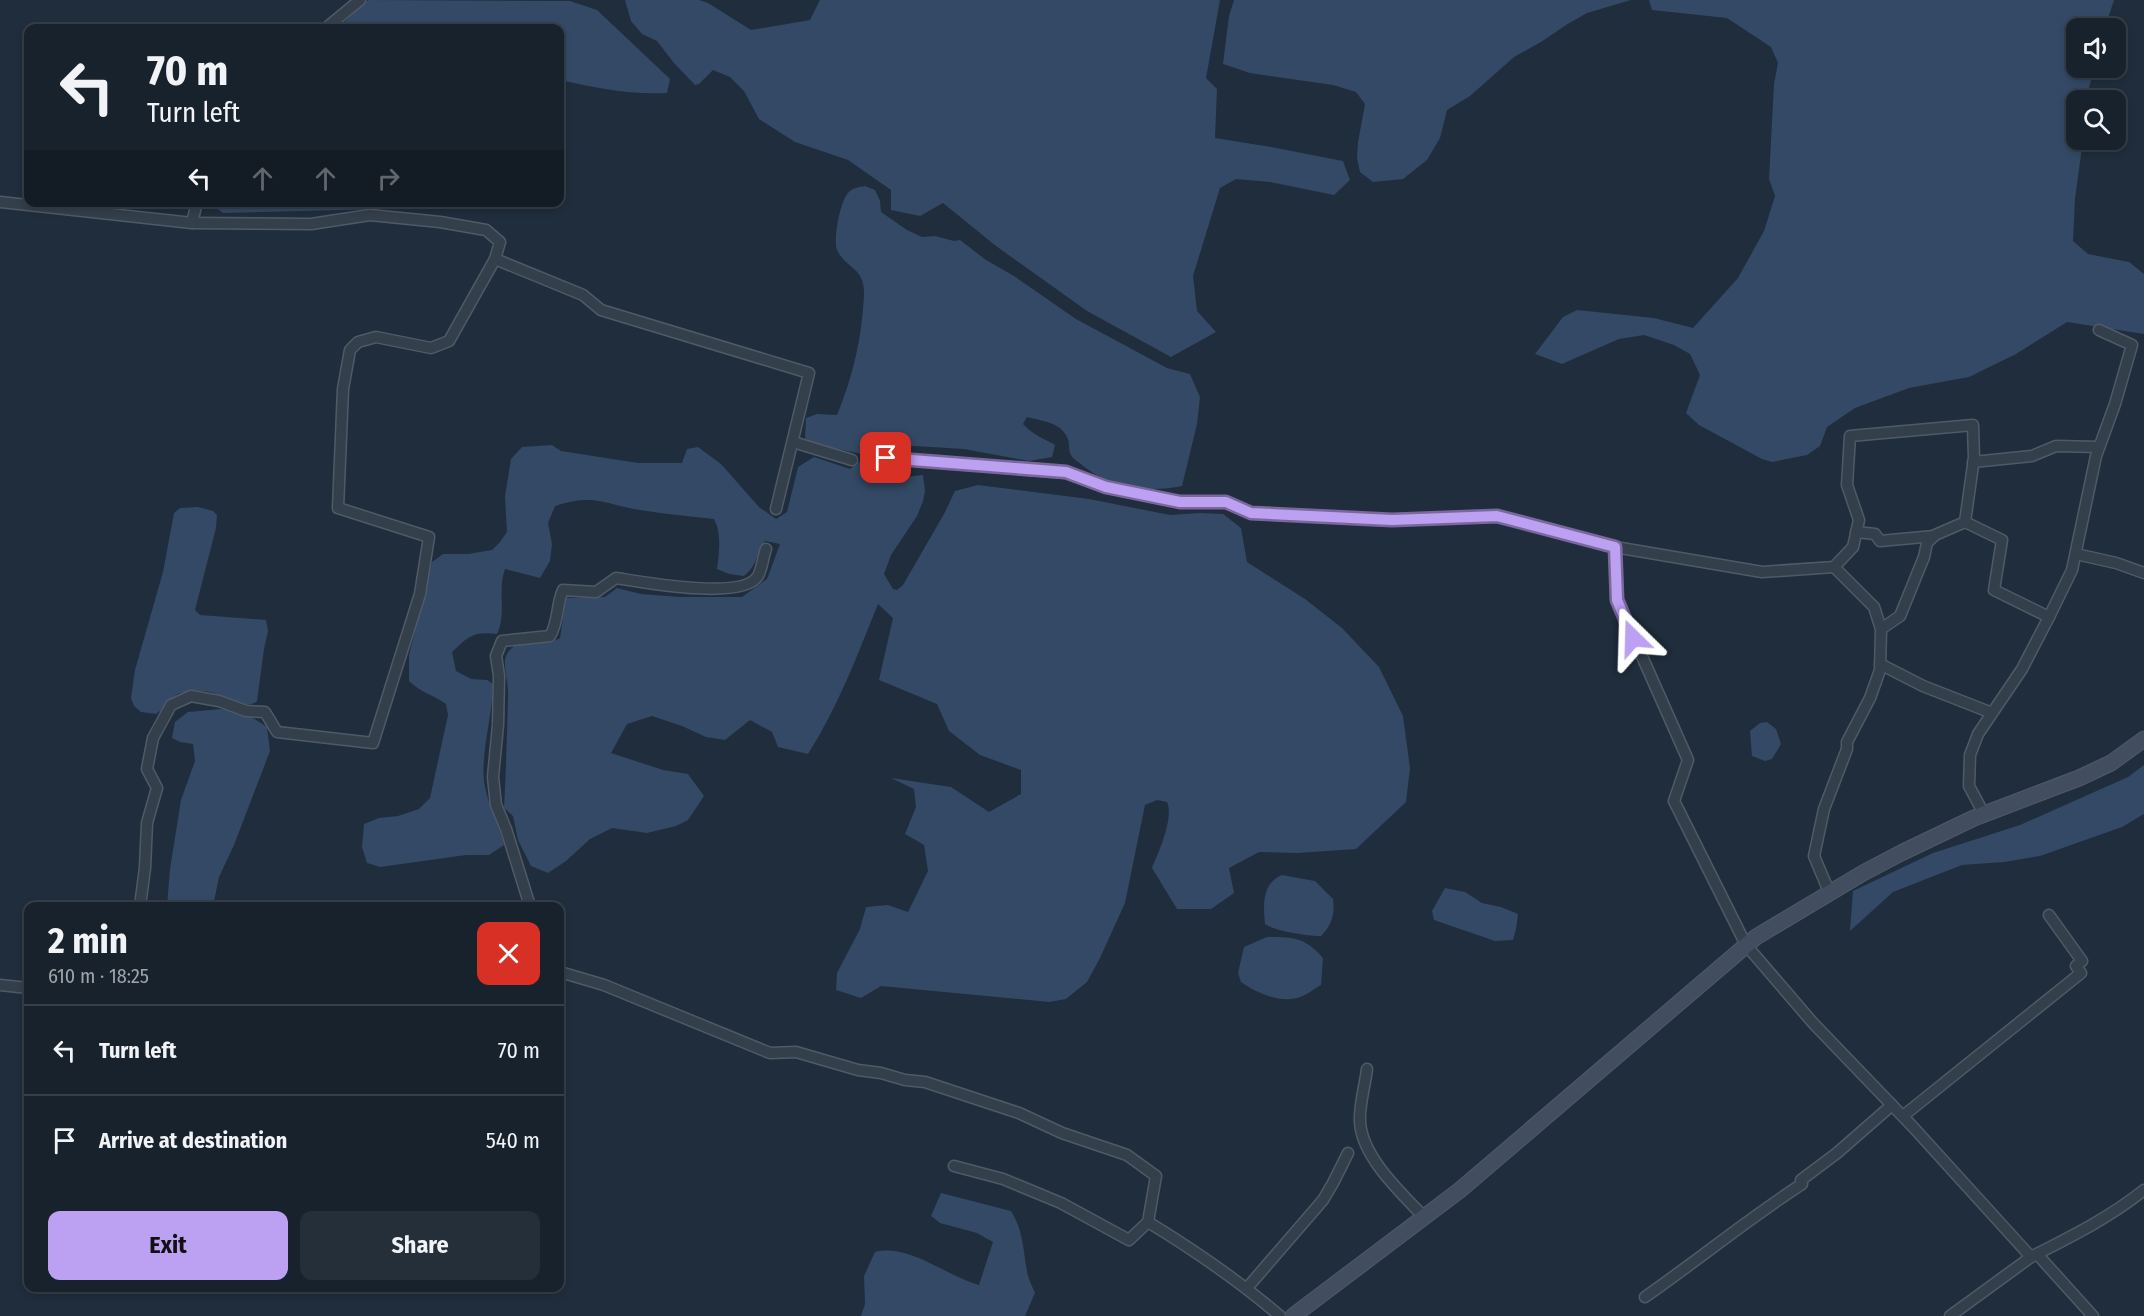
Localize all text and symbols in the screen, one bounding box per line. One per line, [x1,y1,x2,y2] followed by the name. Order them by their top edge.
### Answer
[2066,18,2126,150] map controls
[2066,18,2126,78] button: sound
[147,46,228,96] text: 70 m
[48,48,126,126] icon: left
[2066,90,2126,150] button: search
[147,97,240,129] text: Turn left
[183,162,216,195] icon: left
[246,162,279,195] icon: ahead
[309,162,342,195] icon: ahead
[372,162,405,195] icon: right
[860,432,911,483] pin
[869,441,902,474] icon: arrive
[1601,606,1665,670] position arrow
[48,919,128,963] text: 2 min
[477,922,540,985] button: close
[48,964,149,988] text: 610 m · 18:25
[48,1034,81,1067] icon: left
[99,1037,177,1064] text: Turn left
[498,1037,540,1064] text: 70 m
[48,1124,81,1157] icon: arrive
[99,1127,287,1154] text: Arrive at destination
[486,1127,540,1154] text: 540 m
[48,1211,288,1280] button: Exit
[300,1211,540,1280] button: Share

